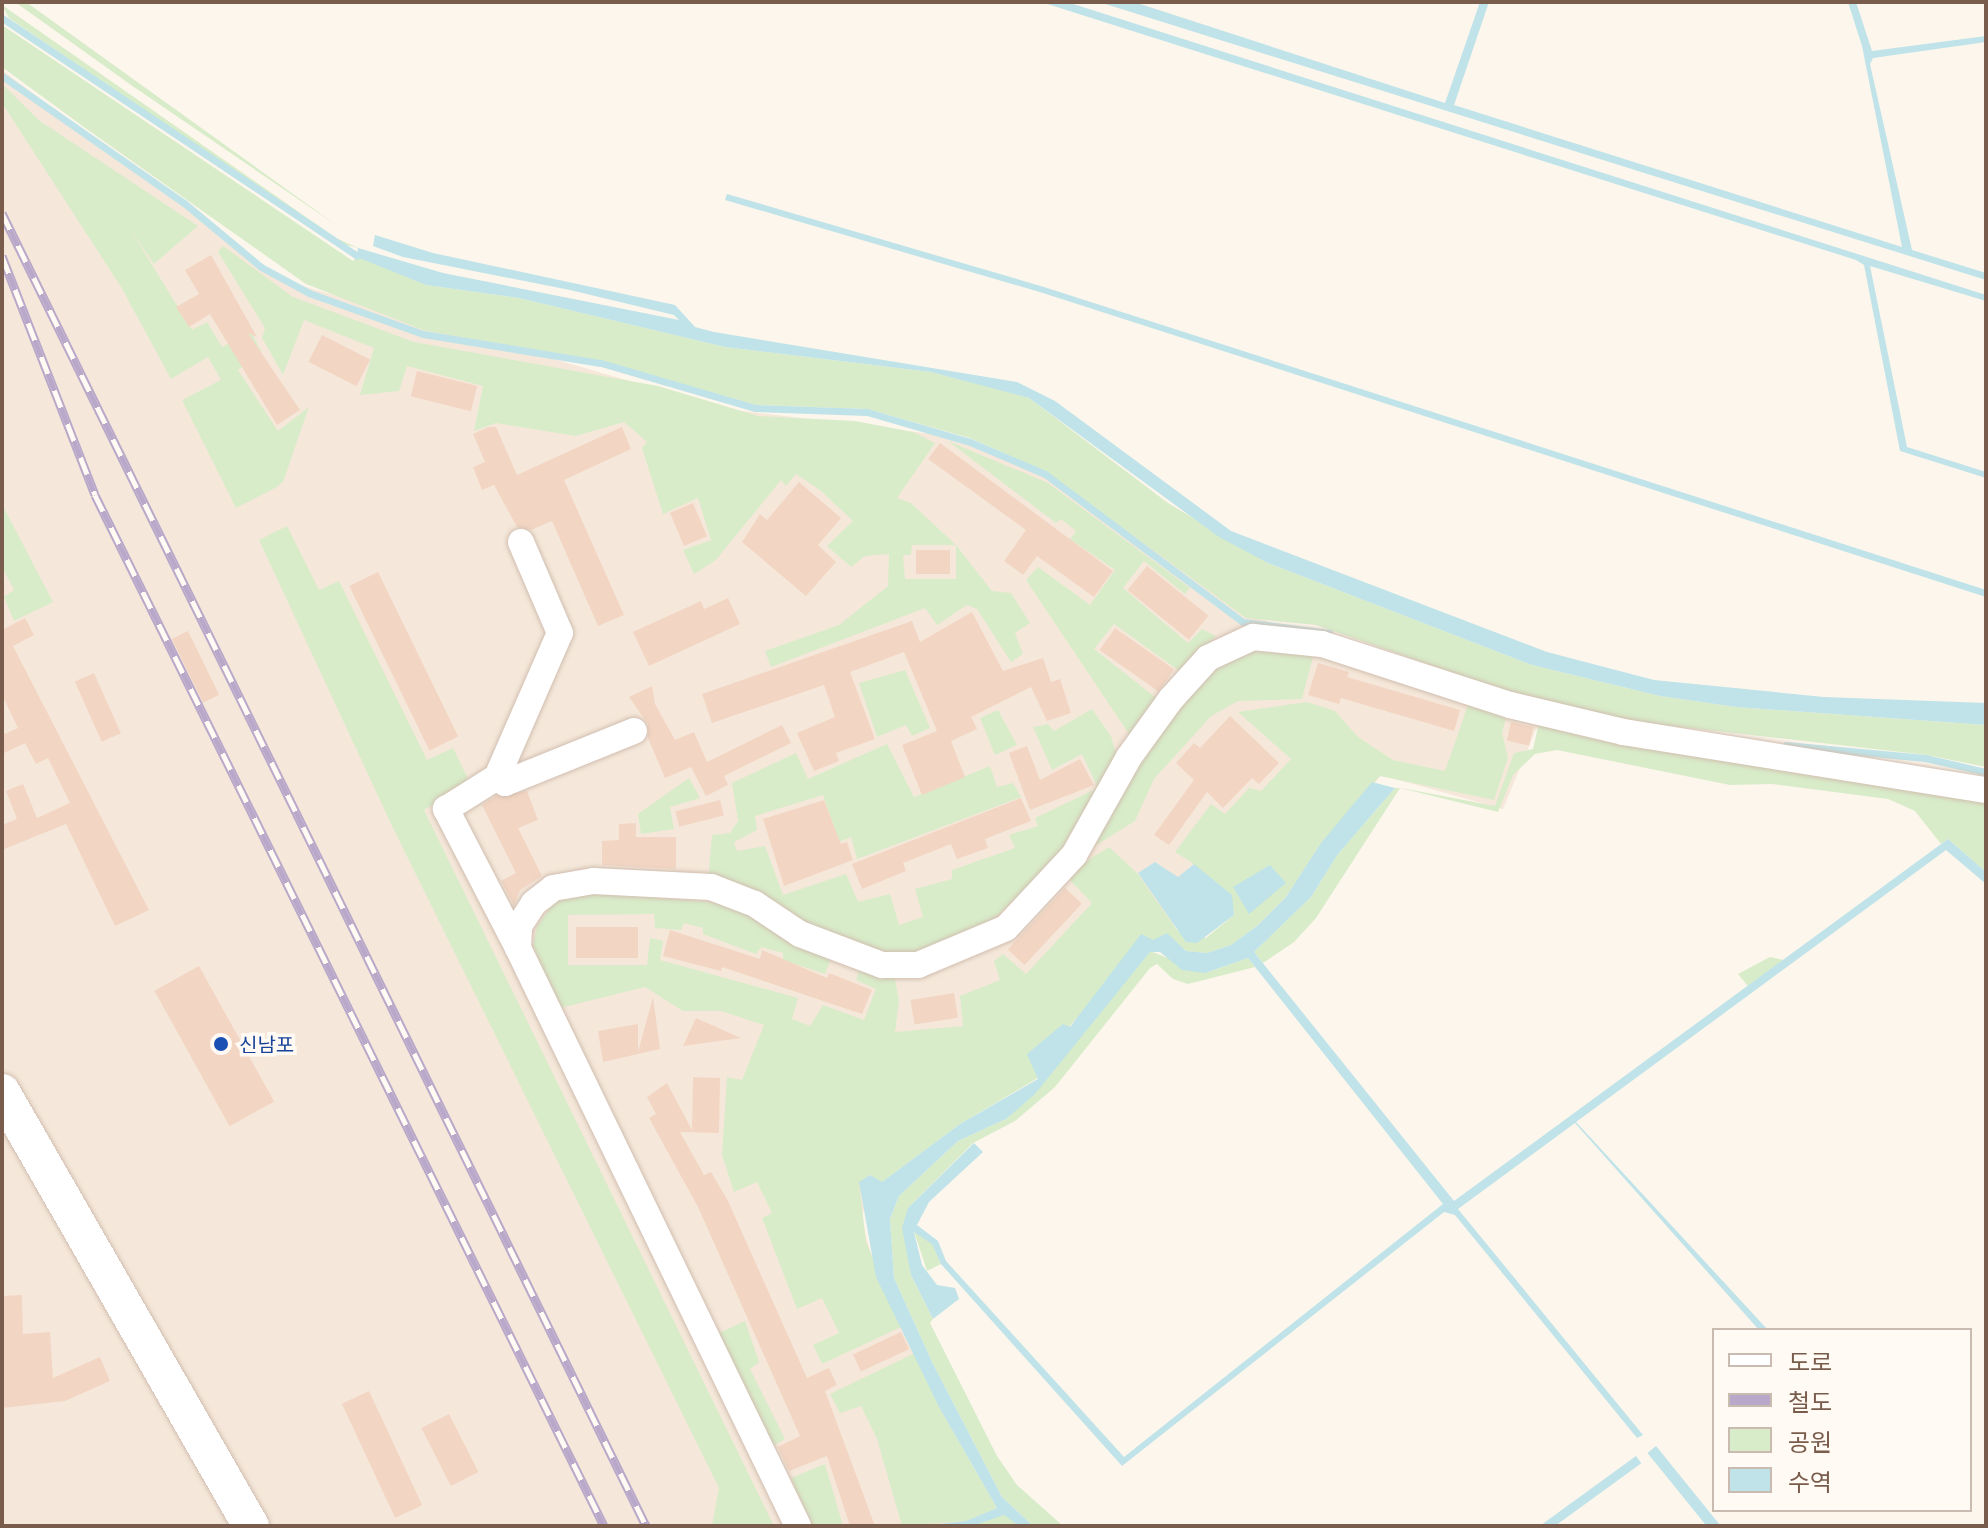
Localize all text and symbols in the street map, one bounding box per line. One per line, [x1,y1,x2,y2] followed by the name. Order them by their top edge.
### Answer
[239,1032,294,1056] place label: 신남포
[210,1033,232,1055] marker: 신남포
[1712,1328,1972,1512] legend
[1788,1347,1832,1377] text: 도로
[1788,1387,1832,1417] text: 철도
[1788,1427,1832,1457] text: 공원
[1788,1467,1832,1497] text: 수역

